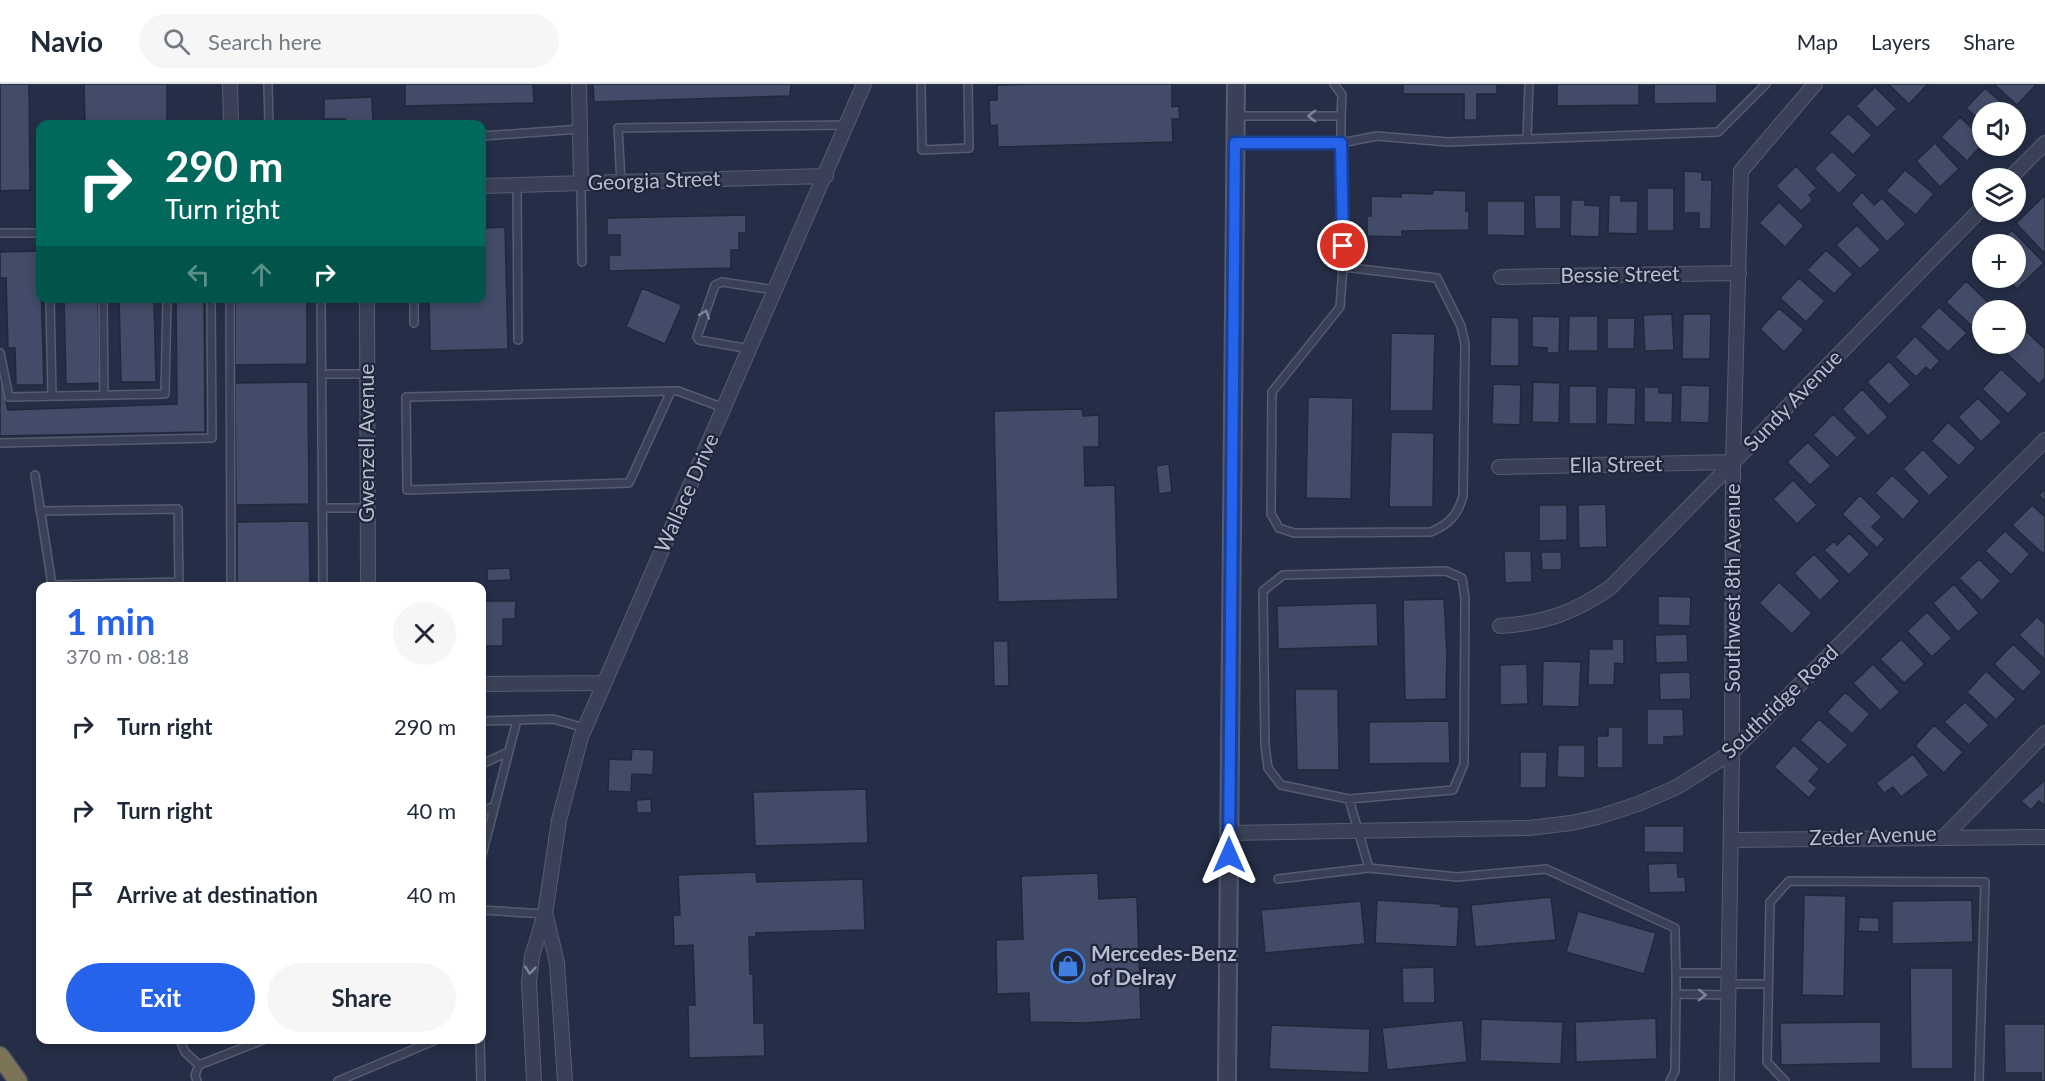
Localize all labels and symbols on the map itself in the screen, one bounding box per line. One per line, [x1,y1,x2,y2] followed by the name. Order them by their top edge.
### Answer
[1307,110,1316,122] one-way arrow
[587,165,721,194] street label: Georgia Street
[1317,220,1368,271] pin
[1560,260,1680,287] street label: Bessie Street
[697,309,710,320] one-way arrow
[1737,344,1846,456] street label: Sundy Avenue
[353,364,378,522] street label: Gwenzell Avenue
[648,429,723,556] street label: Wallace Drive
[1569,450,1663,477] street label: Ella Street
[1719,483,1744,693] street label: Southwest 8th Avenue
[1715,639,1842,763] street label: Southridge Road
[1809,820,1937,849] street label: Zeder Avenue
[1197,823,1261,887] position arrow
[1091,940,1237,989] place label: Mercedes-Benz of Delray
[1050,948,1086,984] shop icon: Mercedes-Benz of Delray
[524,965,537,974] one-way arrow
[1697,989,1706,1001] one-way arrow

